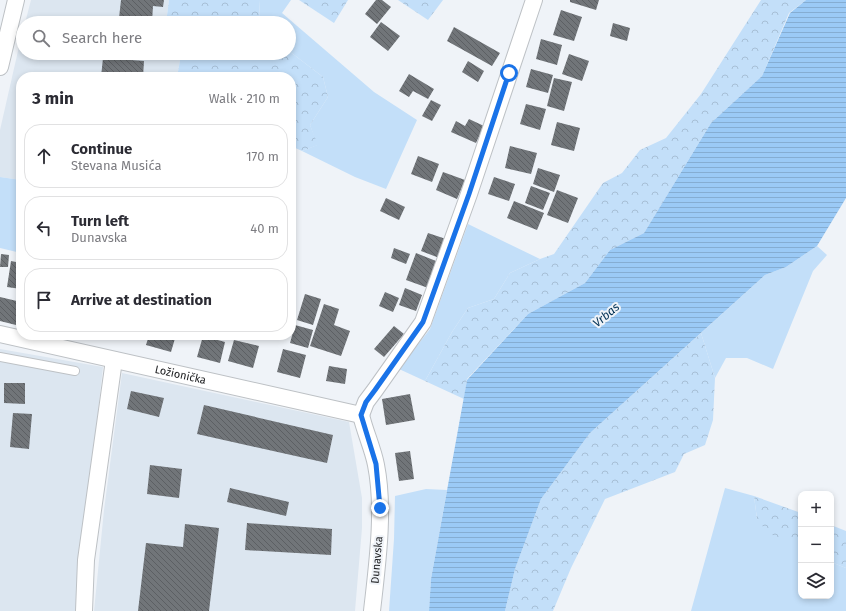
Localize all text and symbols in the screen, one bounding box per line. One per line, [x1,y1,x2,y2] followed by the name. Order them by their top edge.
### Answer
[16,16,296,60] search box
[30,27,52,49] icon: search
[62,29,142,47] text: Search here
[500,64,518,82] route start
[32,88,74,109] text: 3 min
[209,91,280,106] text: Walk · 210 m
[71,140,132,158] text: Continue
[33,145,55,167] icon: ahead
[246,149,279,164] text: 170 m
[71,158,162,173] text: Stevana Musića
[71,212,129,230] text: Turn left
[33,217,55,239] icon: left
[250,221,279,236] text: 40 m
[71,230,127,245] text: Dunavska
[33,289,55,311] icon: arrive
[71,291,212,309] text: Arrive at destination
[590,300,622,330] water label: Vrbas
[154,362,207,387] street label: Ložionička
[798,491,834,599] map controls
[798,491,834,527] button: +
[371,499,389,517] route end
[798,527,834,563] button: −
[368,536,386,584] street label: Dunavska
[798,563,834,599] button: layers

